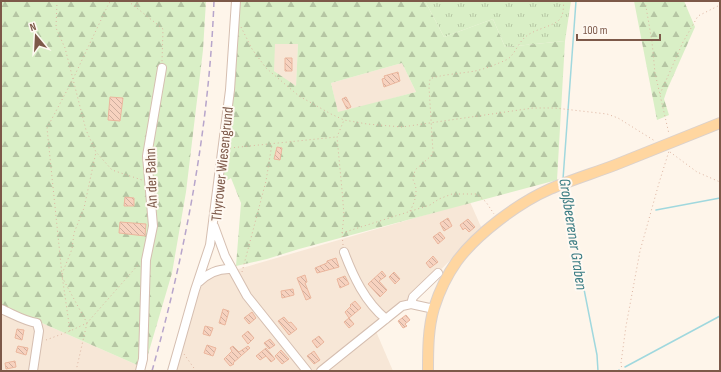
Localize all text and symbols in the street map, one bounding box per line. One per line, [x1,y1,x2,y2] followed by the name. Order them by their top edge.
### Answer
[16,16,56,56] north arrow
[577,16,660,42] scale bar
[28,20,38,34] text: N
[583,23,608,38] text: 100 m
[207,106,238,222] street label: Thyrower Wiesengrund
[141,148,162,209] street label: An der Bahn
[554,177,591,292] water label: Großbeerener Graben

